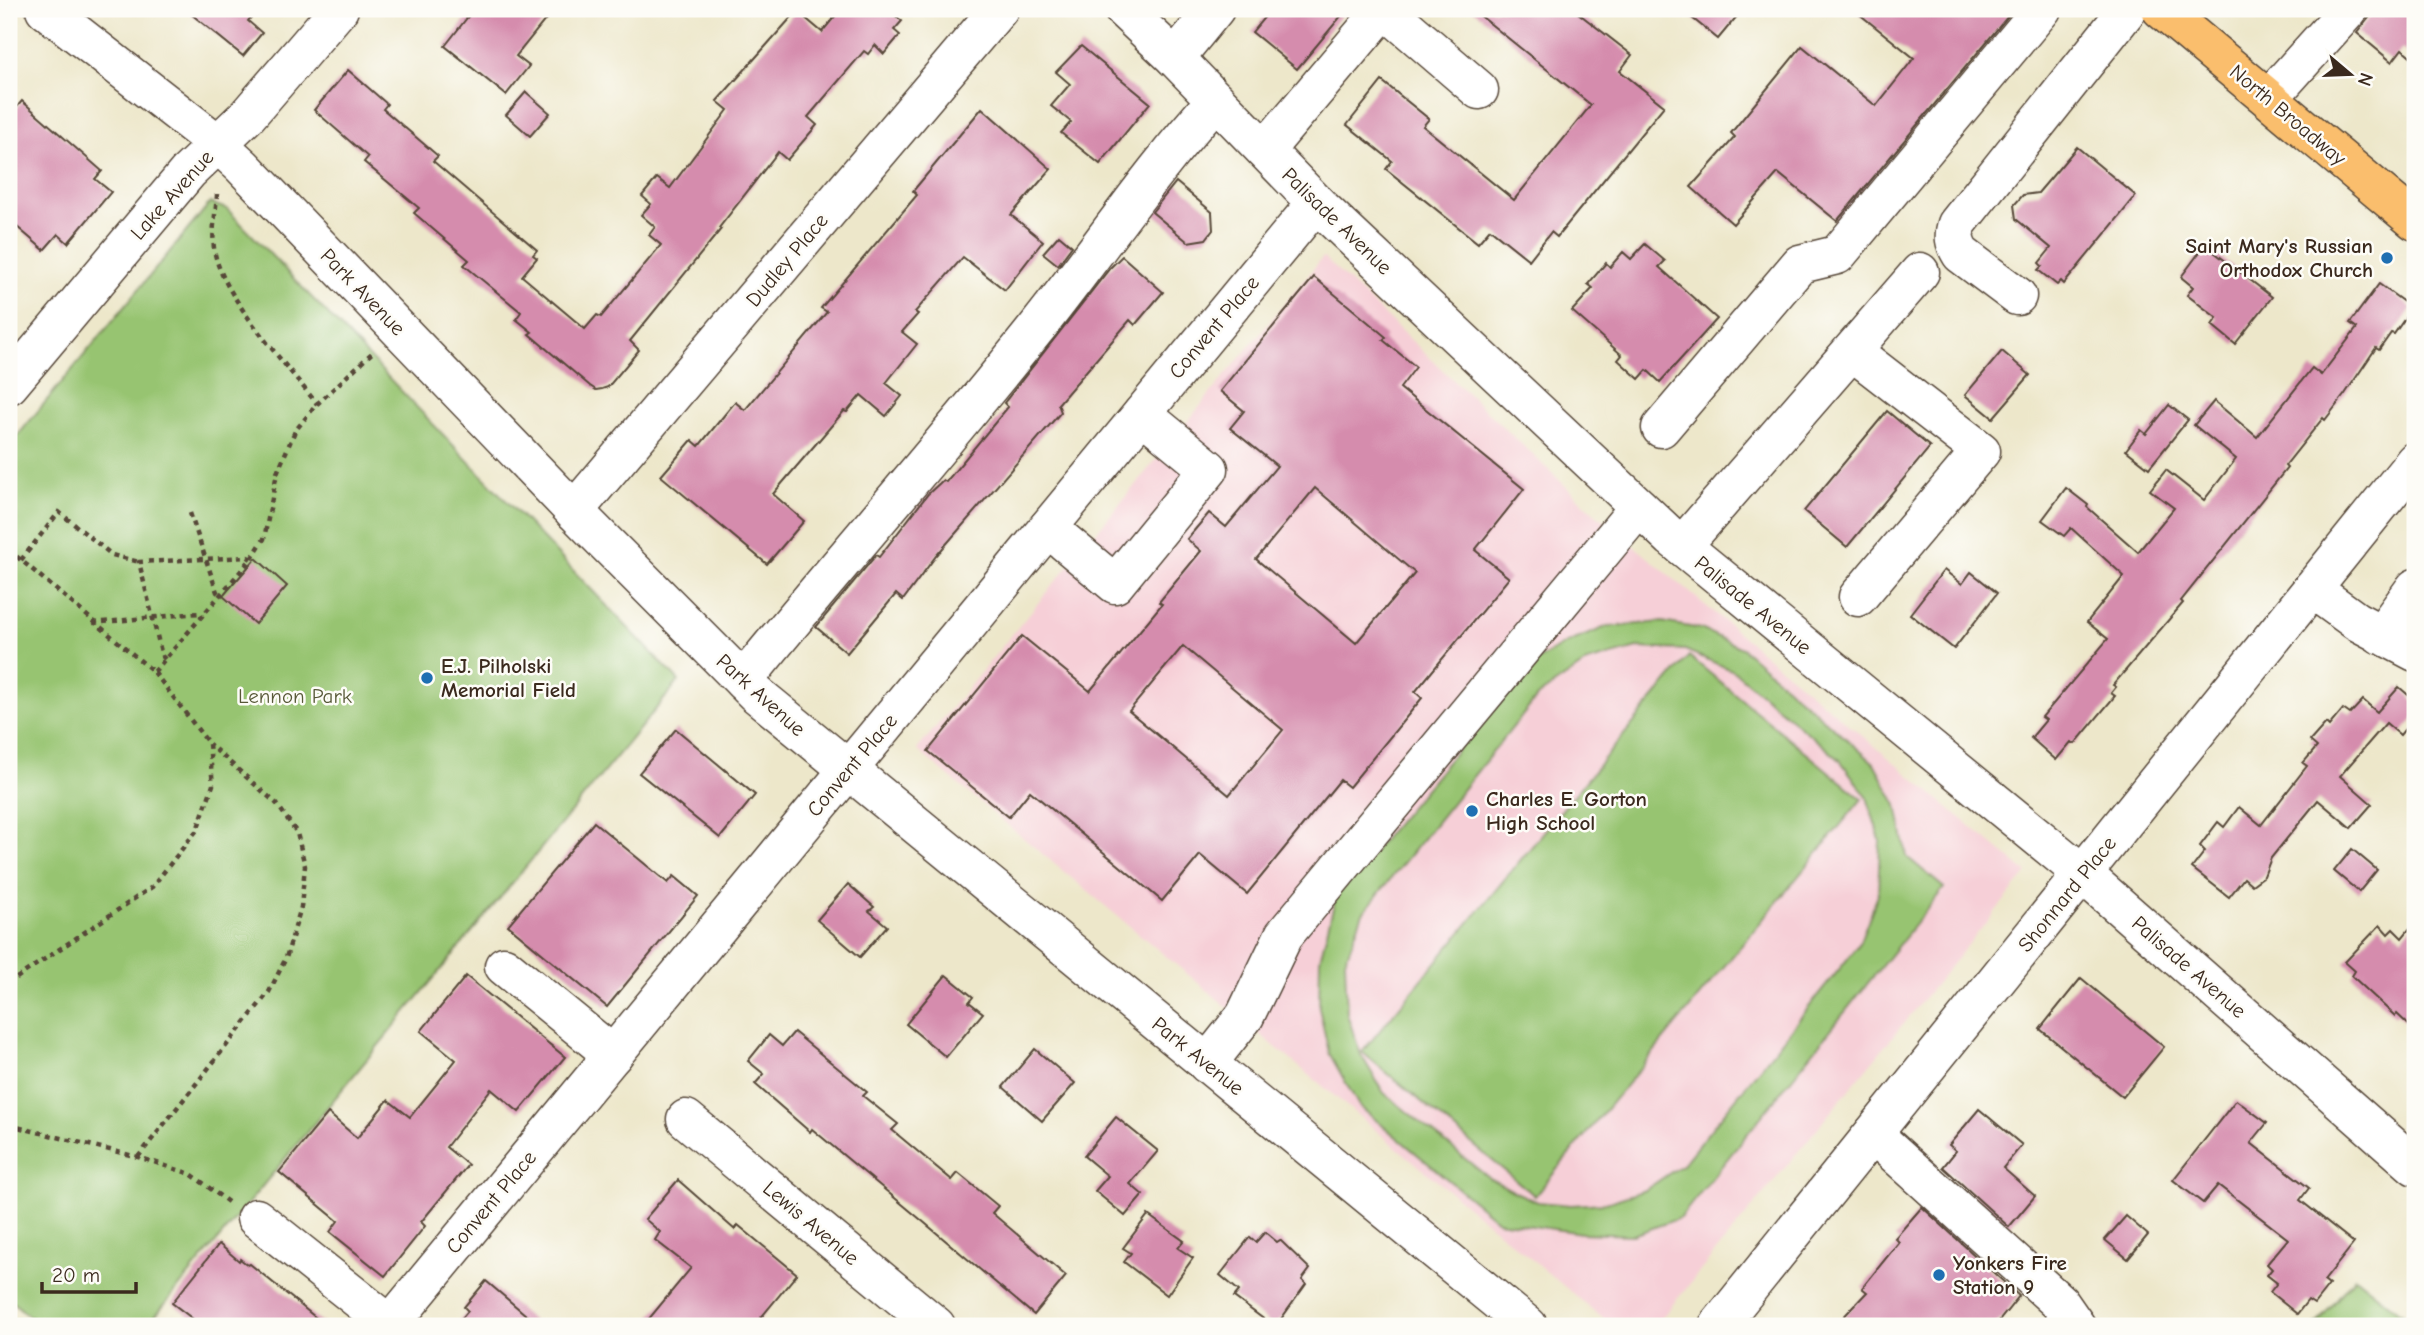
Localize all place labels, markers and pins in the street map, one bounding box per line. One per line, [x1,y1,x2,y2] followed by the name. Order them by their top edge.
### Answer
[2185,234,2373,282] place label: Saint Mary's Russian Orthodox Church
[2379,250,2395,266] marker: Saint Mary's Russian Orthodox Church
[441,654,576,702] place label: E.J. Pilholski Memorial Field
[419,670,435,686] marker: E.J. Pilholski Memorial Field
[1486,787,1647,835] place label: Charles E. Gorton High School
[1464,803,1480,819] marker: Charles E. Gorton High School
[1953,1251,2067,1299] place label: Yonkers Fire Station 9
[1931,1267,1947,1283] marker: Yonkers Fire Station 9

